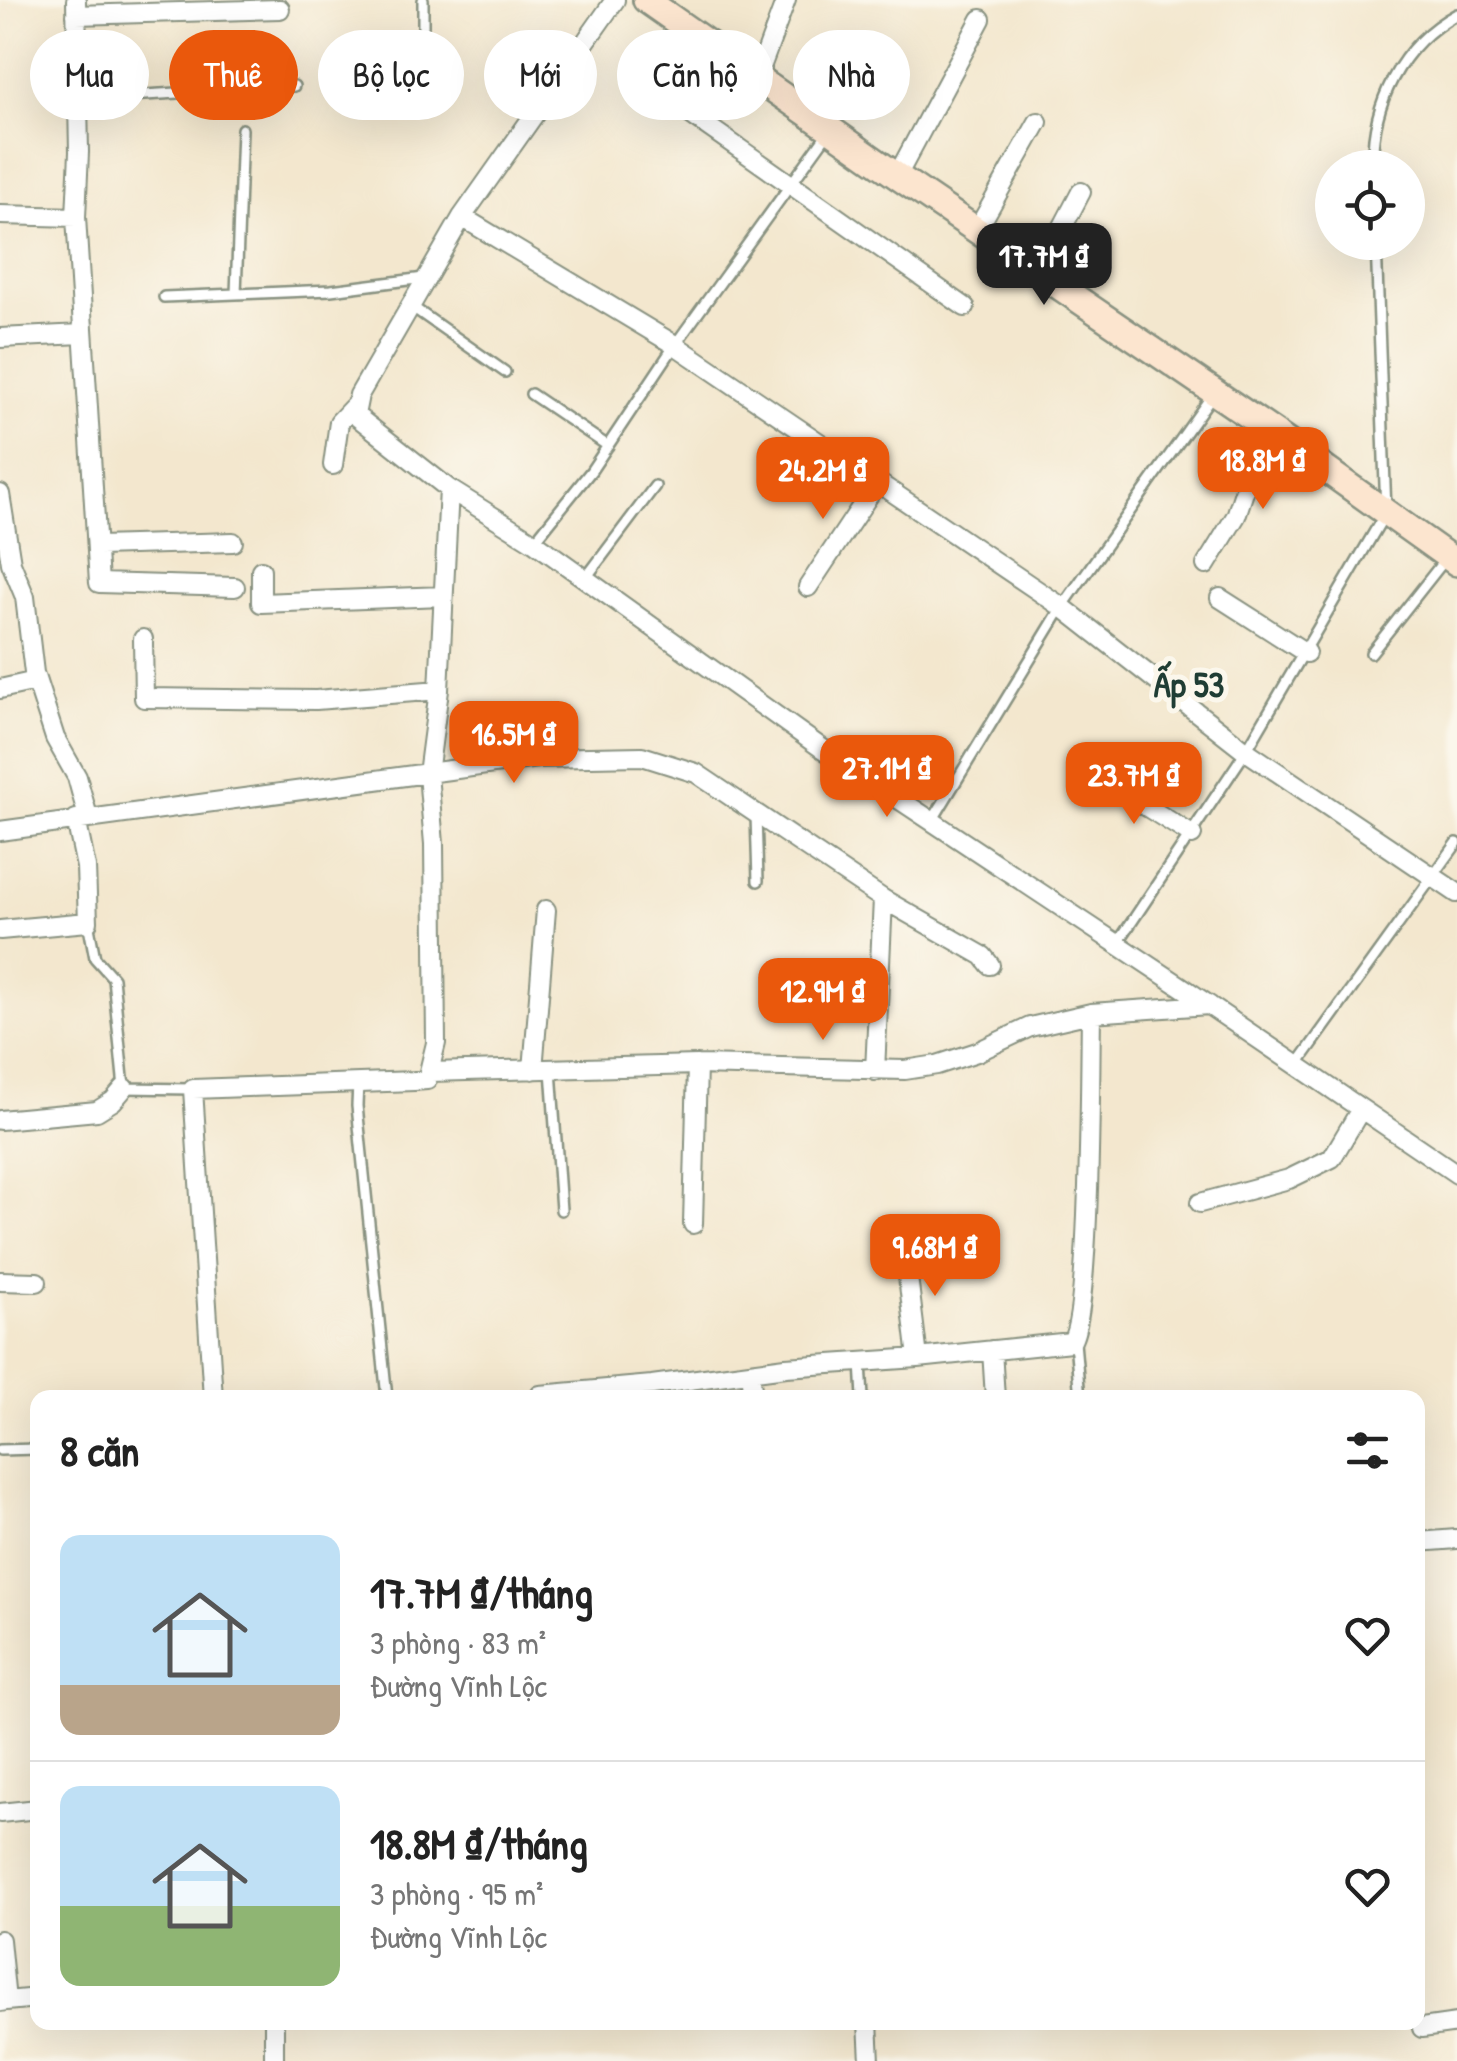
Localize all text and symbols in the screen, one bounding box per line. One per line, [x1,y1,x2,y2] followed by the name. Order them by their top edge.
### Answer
[30,30,149,120] chip: Mua
[169,30,298,120] chip: Thuê
[318,30,464,120] chip: Bộ lọc
[484,30,597,120] chip: Mới
[617,30,773,120] chip: Căn hộ
[793,30,910,120] chip: Nhà
[1315,150,1425,260] map controls
[1315,150,1425,260] button: locate
[952,223,1136,308] pin: 17.7M ₫
[999,234,1089,277] text: 17.7M ₫
[1171,427,1355,512] pin: 18.8M ₫
[731,437,915,522] pin: 24.2M ₫
[1220,438,1306,481] text: 18.8M ₫
[778,448,868,491] text: 24.2M ₫
[1154,660,1225,709] district label: Ấp 53
[422,701,606,786] pin: 16.5M ₫
[471,712,557,755] text: 16.5M ₫
[795,735,979,820] pin: 27.1M ₫
[1042,742,1226,827] pin: 23.7M ₫
[842,746,932,789] text: 27.1M ₫
[1088,753,1180,796] text: 23.7M ₫
[731,958,915,1043] pin: 12.9M ₫
[780,969,866,1012] text: 12.9M ₫
[843,1214,1027,1299] pin: 9.68M ₫
[892,1225,978,1268] text: 9.68M ₫
[60,1422,140,1479] text: 8 căn
[1340,1423,1395,1478] icon: filters
[370,1564,593,1621] text: 17.7M ₫/tháng
[140,1575,260,1695] icon: home
[1340,1608,1395,1663] icon: heart
[370,1621,546,1664] text: 3 phòng · 83 m²
[370,1664,547,1707] text: Đường Vĩnh Lộc
[370,1815,588,1872] text: 18.8M ₫/tháng
[140,1826,260,1946] icon: home
[1340,1859,1395,1914] icon: heart
[370,1872,543,1915] text: 3 phòng · 95 m²
[370,1915,547,1958] text: Đường Vĩnh Lộc

